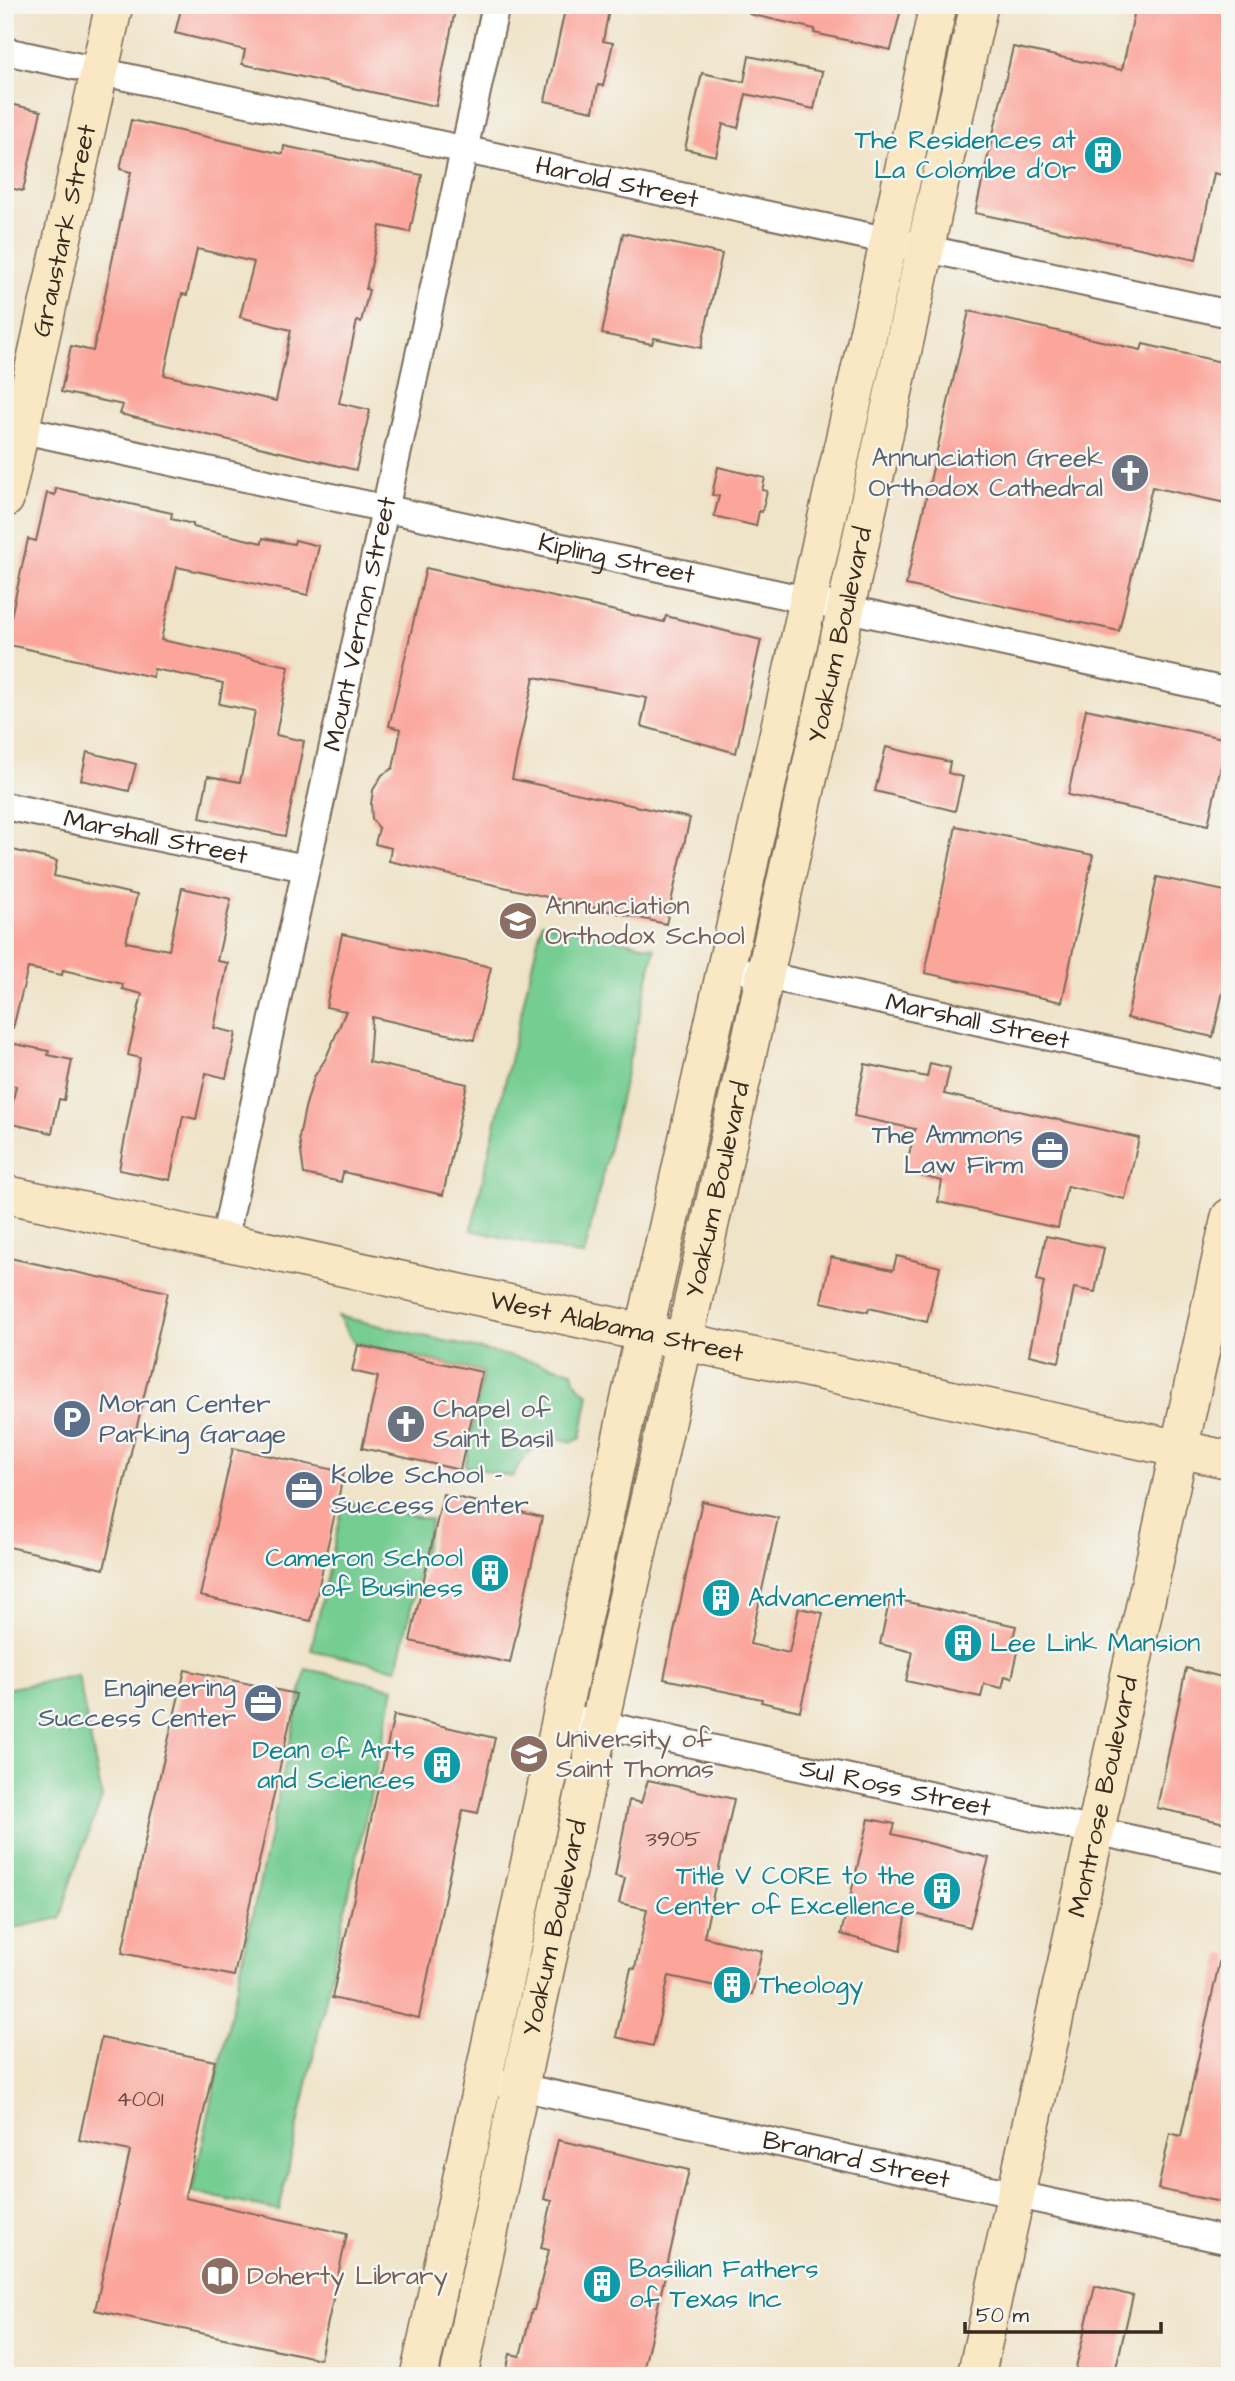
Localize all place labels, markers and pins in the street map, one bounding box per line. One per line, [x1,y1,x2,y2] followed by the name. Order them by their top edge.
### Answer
[855,122,1076,188] place label: The Residences at La Colombe d’Or
[1082,134,1124,176] building icon: The Residences at La Colombe d’Or
[869,440,1103,506] place label: Annunciation Greek Orthodox Cathedral
[1109,452,1151,494] church icon: Annunciation Greek Orthodox Cathedral
[545,888,745,954] place label: Annunciation Orthodox School
[497,900,539,942] school or university icon: Annunciation Orthodox School
[872,1117,1024,1183] place label: The Ammons Law Firm
[1029,1129,1071,1171] office icon: The Ammons Law Firm
[99,1386,286,1454] place label: Moran Center Parking Garage
[433,1391,554,1457] place label: Chapel of Saint Basil
[51,1398,93,1440] parking icon: Moran Center Parking Garage
[385,1403,427,1445] church icon: Chapel of Saint Basil
[331,1457,529,1523] place label: Kolbe School - Success Center
[283,1469,325,1511] office icon: Kolbe School - Success Center
[265,1540,463,1606] place label: Cameron School of Business
[469,1552,511,1594] building icon: Cameron School of Business
[700,1577,742,1619] building icon: Advancement
[748,1580,907,1616] place label: Advancement
[942,1622,984,1664] building icon: Lee Link Mansion
[990,1625,1200,1661] place label: Lee Link Mansion
[38,1670,236,1736] place label: Engineering Success Center
[242,1682,284,1724] office icon: Engineering Success Center
[556,1721,714,1787] place label: University of Saint Thomas
[252,1732,415,1798] place label: Dean of Arts and Sciences
[508,1733,550,1775] school or university icon: University of Saint Thomas
[421,1744,463,1786] building icon: Dean of Arts and Sciences
[656,1858,915,1924] place label: Title V CORE to the Center of Excellence
[921,1870,963,1912] building icon: Title V CORE to the Center of Excellence
[711,1964,753,2006] building icon: Theology
[759,1967,863,2005] place label: Theology
[629,2251,818,2317] place label: Basilian Fathers of Texas Inc
[199,2255,241,2297] library icon: Doherty Library
[247,2258,448,2296] place label: Doherty Library
[581,2263,623,2305] building icon: Basilian Fathers of Texas Inc

